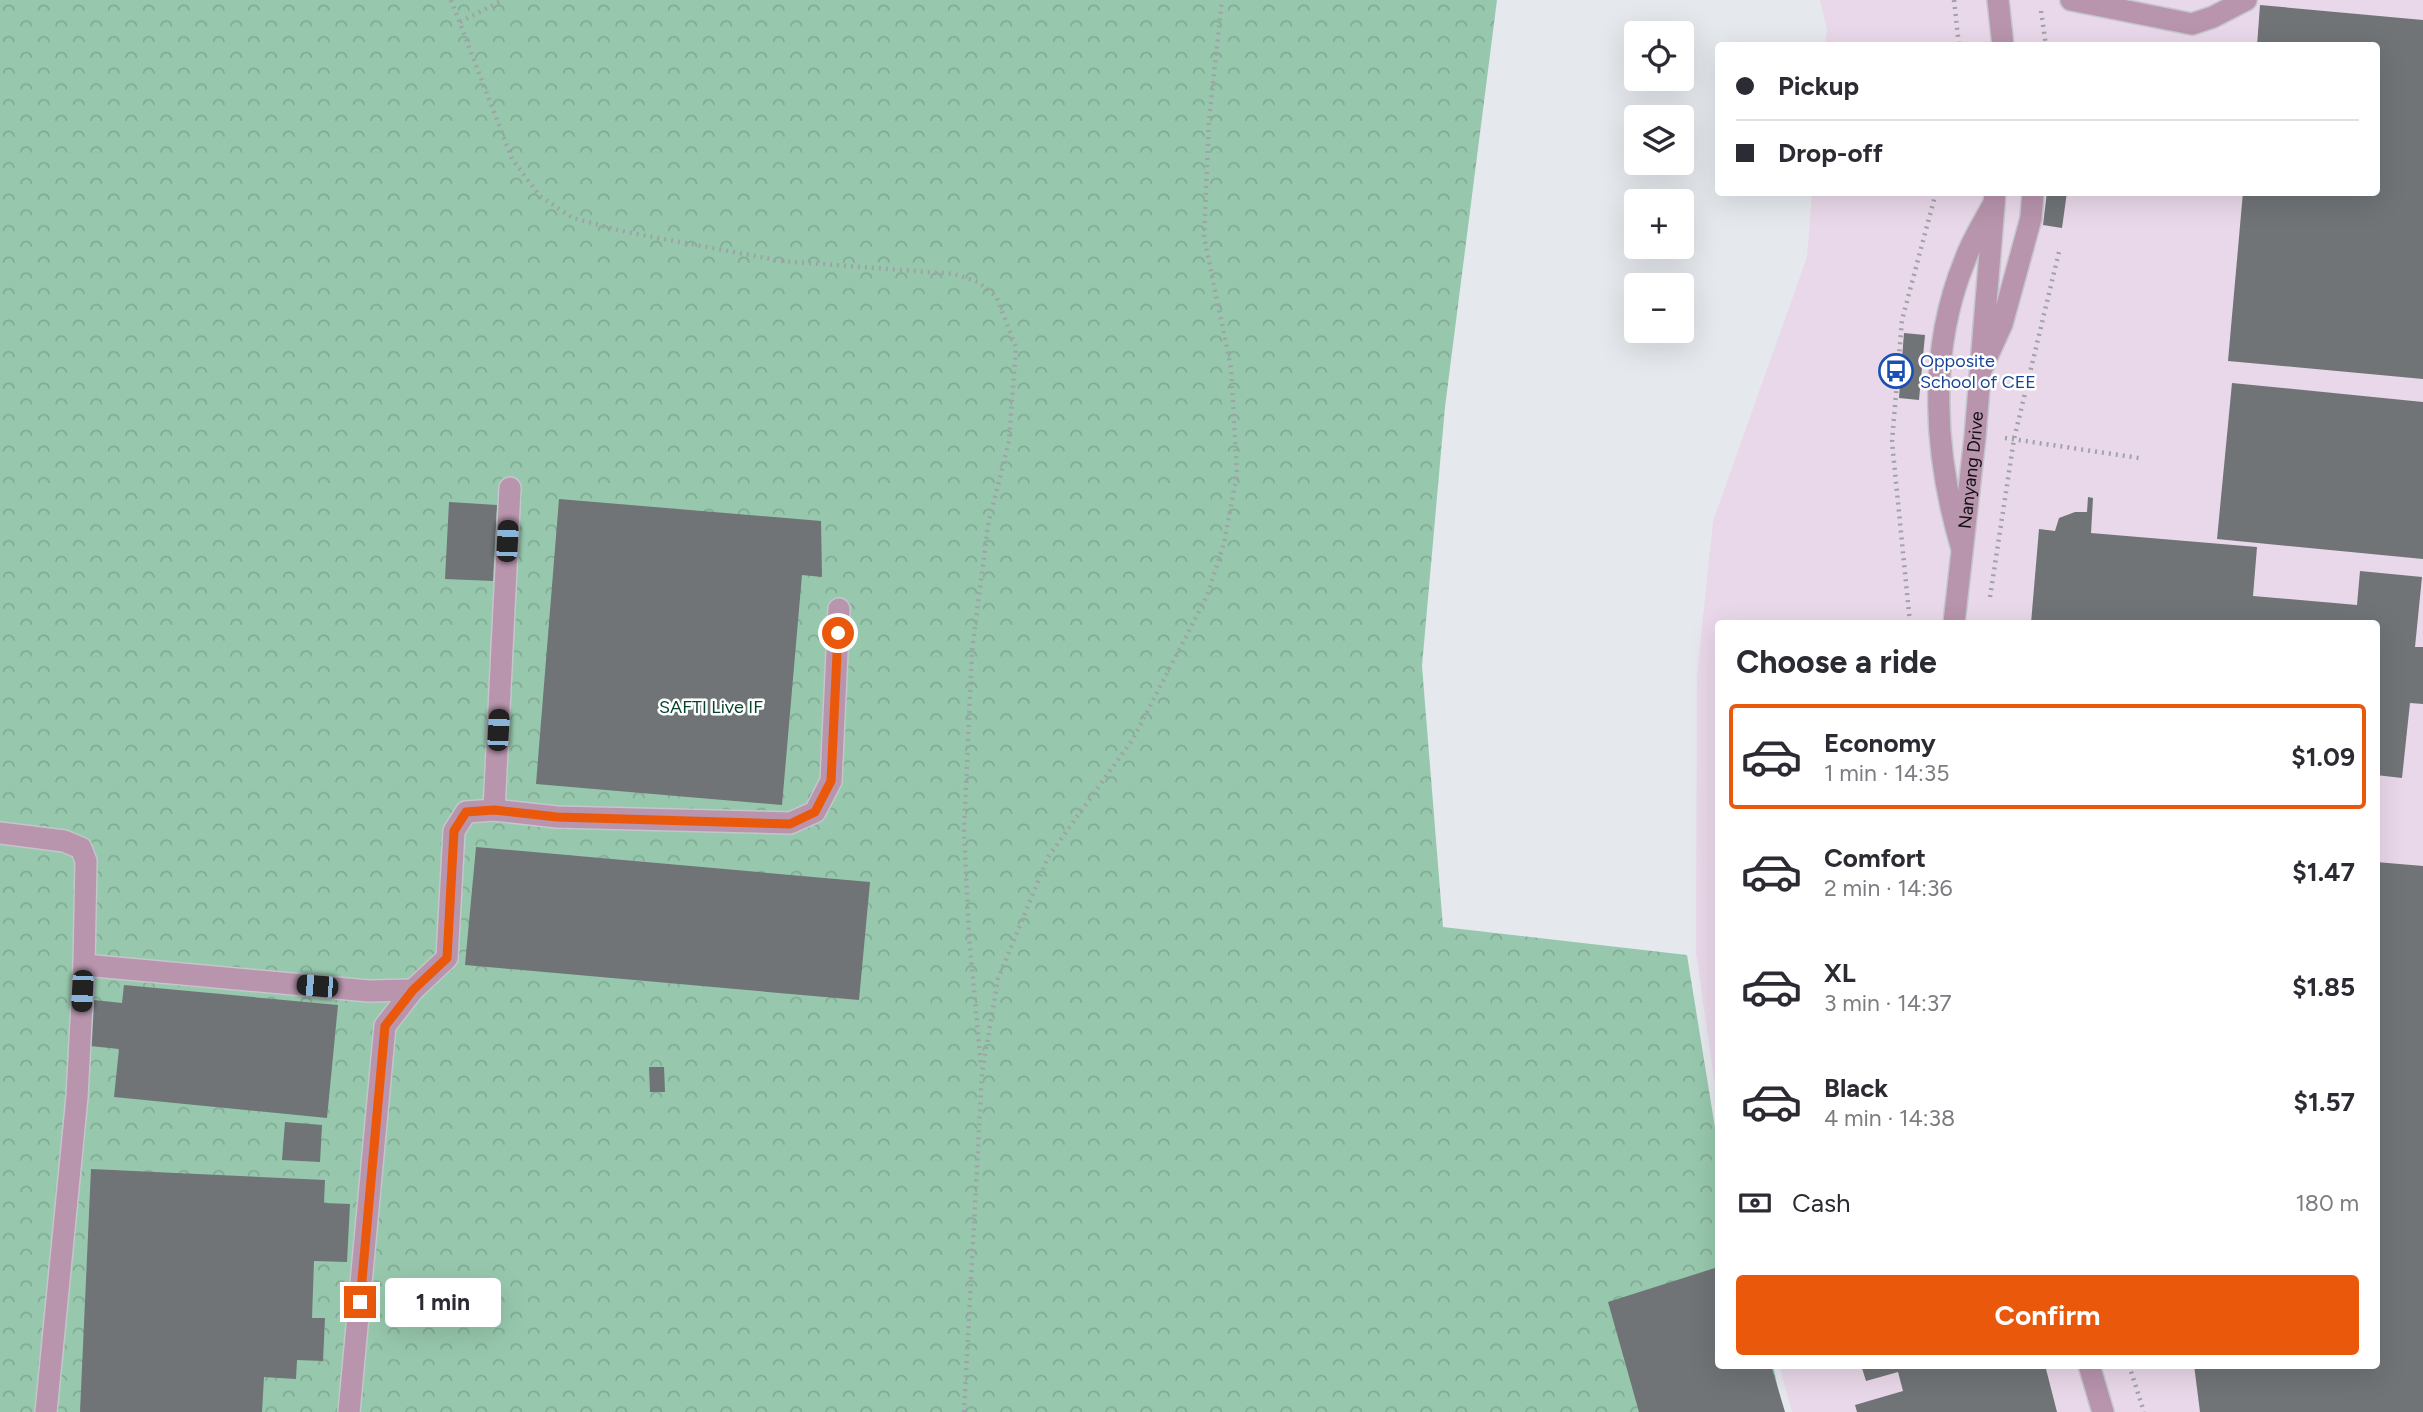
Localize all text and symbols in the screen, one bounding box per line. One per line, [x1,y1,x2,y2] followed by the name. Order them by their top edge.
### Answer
[1624,21,1694,343] map controls
[1624,21,1694,91] button: locate
[1778,70,1859,102] text: Pickup
[1624,105,1694,175] button: layers
[1778,137,1883,169] text: Drop-off
[1624,189,1694,259] button: +
[1624,273,1694,343] button: −
[1920,350,2036,393] place label: Opposite School of CEE
[1877,352,1915,390] bus stop icon: Opposite School of CEE
[1954,410,1988,530] street label: Nanyang Drive
[496,519,519,563] car
[822,617,854,649] route start
[1736,643,1937,681] text: Choose a ride
[659,696,763,718] park label: SAFTI Live IF
[487,708,510,752] car
[1740,725,1803,788] icon: car
[1824,727,1936,759] text: Economy
[2291,741,2355,773] text: $1.09
[1824,759,1949,787] text: 1 min · 14:35
[1740,840,1803,903] icon: car
[1824,842,1926,874] text: Comfort
[2292,856,2355,888] text: $1.47
[1824,874,1953,902] text: 2 min · 14:36
[1740,955,1803,1018] icon: car
[1824,957,1856,989] text: XL
[71,969,94,1013] car
[2292,971,2355,1003] text: $1.85
[296,974,339,998] car
[1824,989,1952,1017] text: 3 min · 14:37
[1740,1070,1803,1133] icon: car
[1824,1072,1888,1104] text: Black
[2294,1086,2355,1118] text: $1.57
[1824,1104,1955,1132] text: 4 min · 14:38
[1736,1184,1774,1222] icon: cash
[1792,1187,1851,1219] text: Cash
[2295,1189,2359,1217] text: 180 m
[1736,1275,2359,1355] button: Confirm
[384,1278,500,1326] callout: 1 min
[344,1286,376,1318] route end
[416,1288,470,1316] text: 1 min

